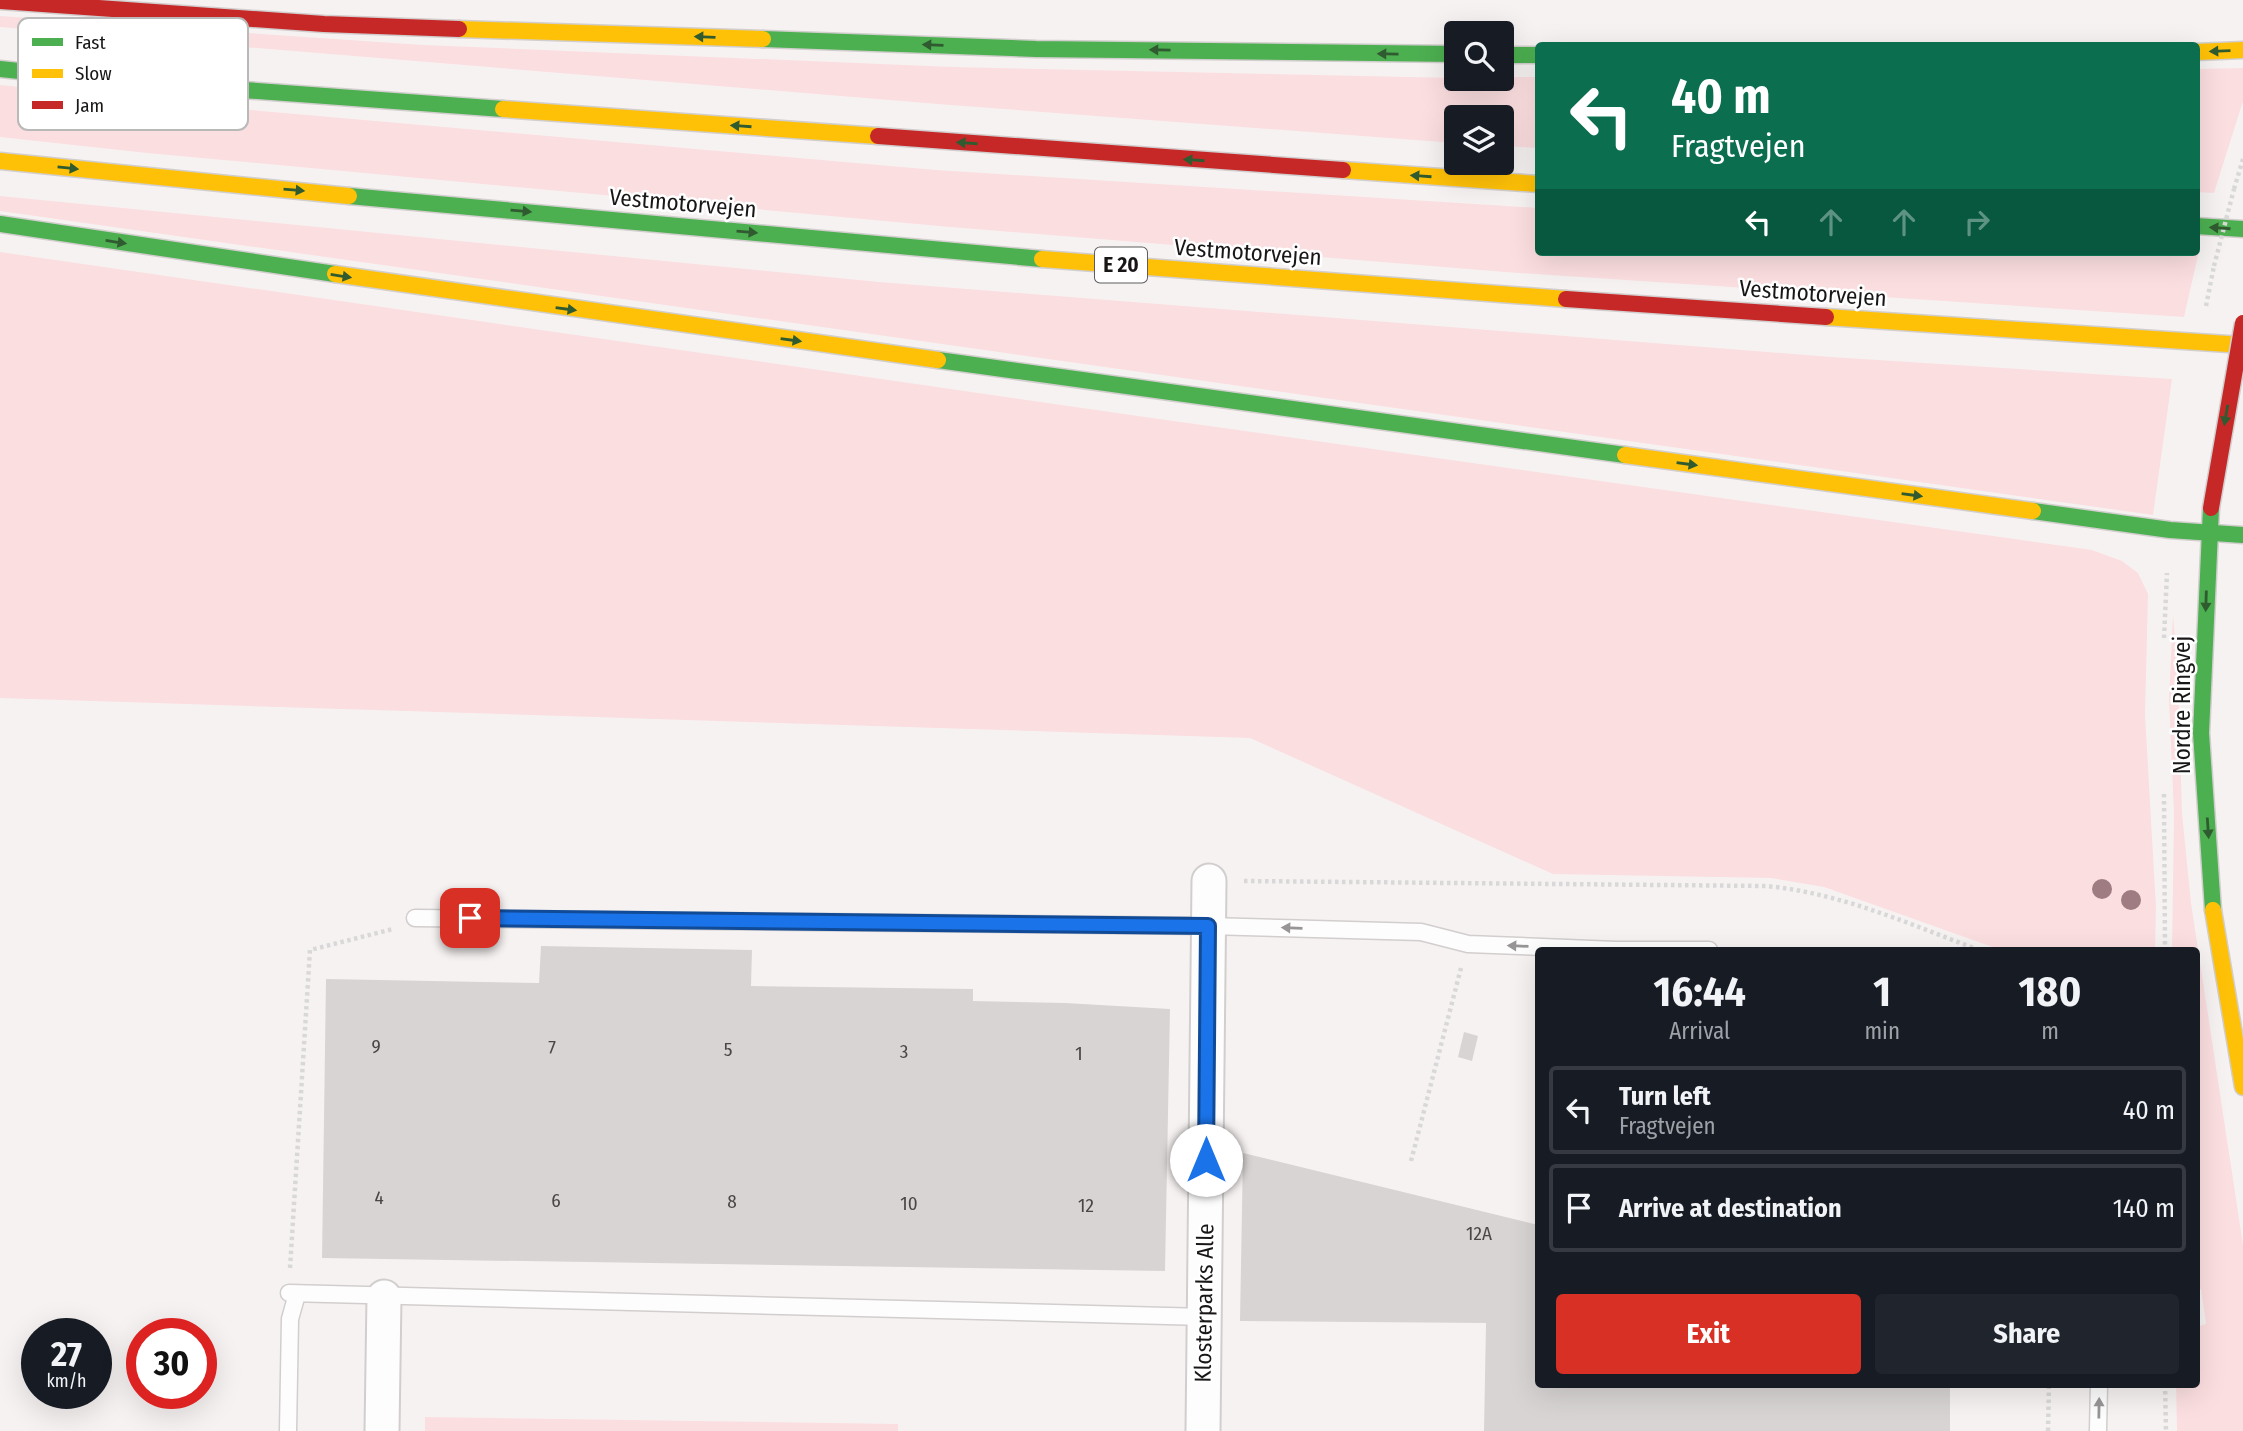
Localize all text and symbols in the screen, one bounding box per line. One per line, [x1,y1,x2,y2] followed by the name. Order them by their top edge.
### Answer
[18,18,248,130] legend
[1444,21,1514,175] map controls
[1444,21,1514,91] button: search
[75,31,106,54] text: Fast
[694,32,716,43] one-way arrow
[922,40,944,51] one-way arrow
[1149,45,1171,56] one-way arrow
[2208,45,2230,57] one-way arrow
[1377,48,1399,60] one-way arrow
[75,62,112,85] text: Slow
[1671,67,1771,126] text: 40 m
[1556,70,1647,161] icon: left
[75,94,104,117] text: Jam
[1444,105,1514,175] button: layers
[729,120,751,131] one-way arrow
[1671,127,1806,165] text: Fragtvejen
[956,137,978,148] one-way arrow
[1183,154,1205,165] one-way arrow
[57,163,79,174] one-way arrow
[1410,170,1432,181] one-way arrow
[608,183,758,223] street label: Vestmotorvejen
[283,185,305,196] one-way arrow
[1739,203,1777,241] icon: left
[1812,203,1850,241] icon: ahead
[1885,203,1923,241] icon: ahead
[1958,203,1996,241] icon: right
[510,206,532,217] one-way arrow
[2208,222,2230,233] one-way arrow
[737,227,759,238] one-way arrow
[1173,233,1323,271] street label: Vestmotorvejen
[105,236,127,247] one-way arrow
[1095,247,1147,282] road number: E 20
[330,271,352,282] one-way arrow
[1738,274,1888,312] street label: Vestmotorvejen
[555,304,577,315] one-way arrow
[780,335,802,346] one-way arrow
[2220,404,2231,426] one-way arrow
[1676,459,1698,470] one-way arrow
[1901,490,1923,501] one-way arrow
[2201,590,2212,612] one-way arrow
[2168,636,2196,774] street label: Nordre Ringvej
[2203,817,2214,839] one-way arrow
[440,888,500,948] pin
[451,899,489,937] icon: arrive
[1281,922,1303,934] one-way arrow
[1507,940,1529,951] one-way arrow
[1654,967,1746,1017] text: 16:44
[1873,967,1891,1017] text: 1
[2019,967,2081,1017] text: 180
[1669,1017,1730,1045] text: Arrival
[1864,1017,1900,1045] text: min
[2041,1017,2059,1045] text: m
[371,1035,381,1058] house number: 9
[548,1036,556,1059] house number: 7
[724,1038,732,1061] house number: 5
[900,1040,908,1063] house number: 3
[1075,1042,1083,1065] house number: 1
[1619,1081,1711,1112] text: Turn left
[1560,1091,1598,1129] icon: left
[2123,1095,2175,1126] text: 40 m
[1619,1112,1716,1140] text: Fragtvejen
[1169,1123,1243,1197] position arrow
[374,1186,384,1209] house number: 4
[551,1189,561,1212] house number: 6
[1560,1189,1598,1227] icon: arrive
[727,1190,737,1213] house number: 8
[900,1192,918,1215] house number: 10
[1619,1193,1842,1224] text: Arrive at destination
[2113,1193,2175,1224] text: 140 m
[1078,1194,1094,1217] house number: 12
[1466,1222,1492,1245] house number: 12A
[1189,1223,1219,1383] street label: Klosterparks Alle
[1556,1294,1861,1374] button: Exit
[1875,1294,2179,1374] button: Share
[126,1318,217,1409] speed limit sign: 30
[51,1333,82,1375] text: 27
[46,1370,87,1392] text: km/h
[2093,1396,2105,1418] one-way arrow

